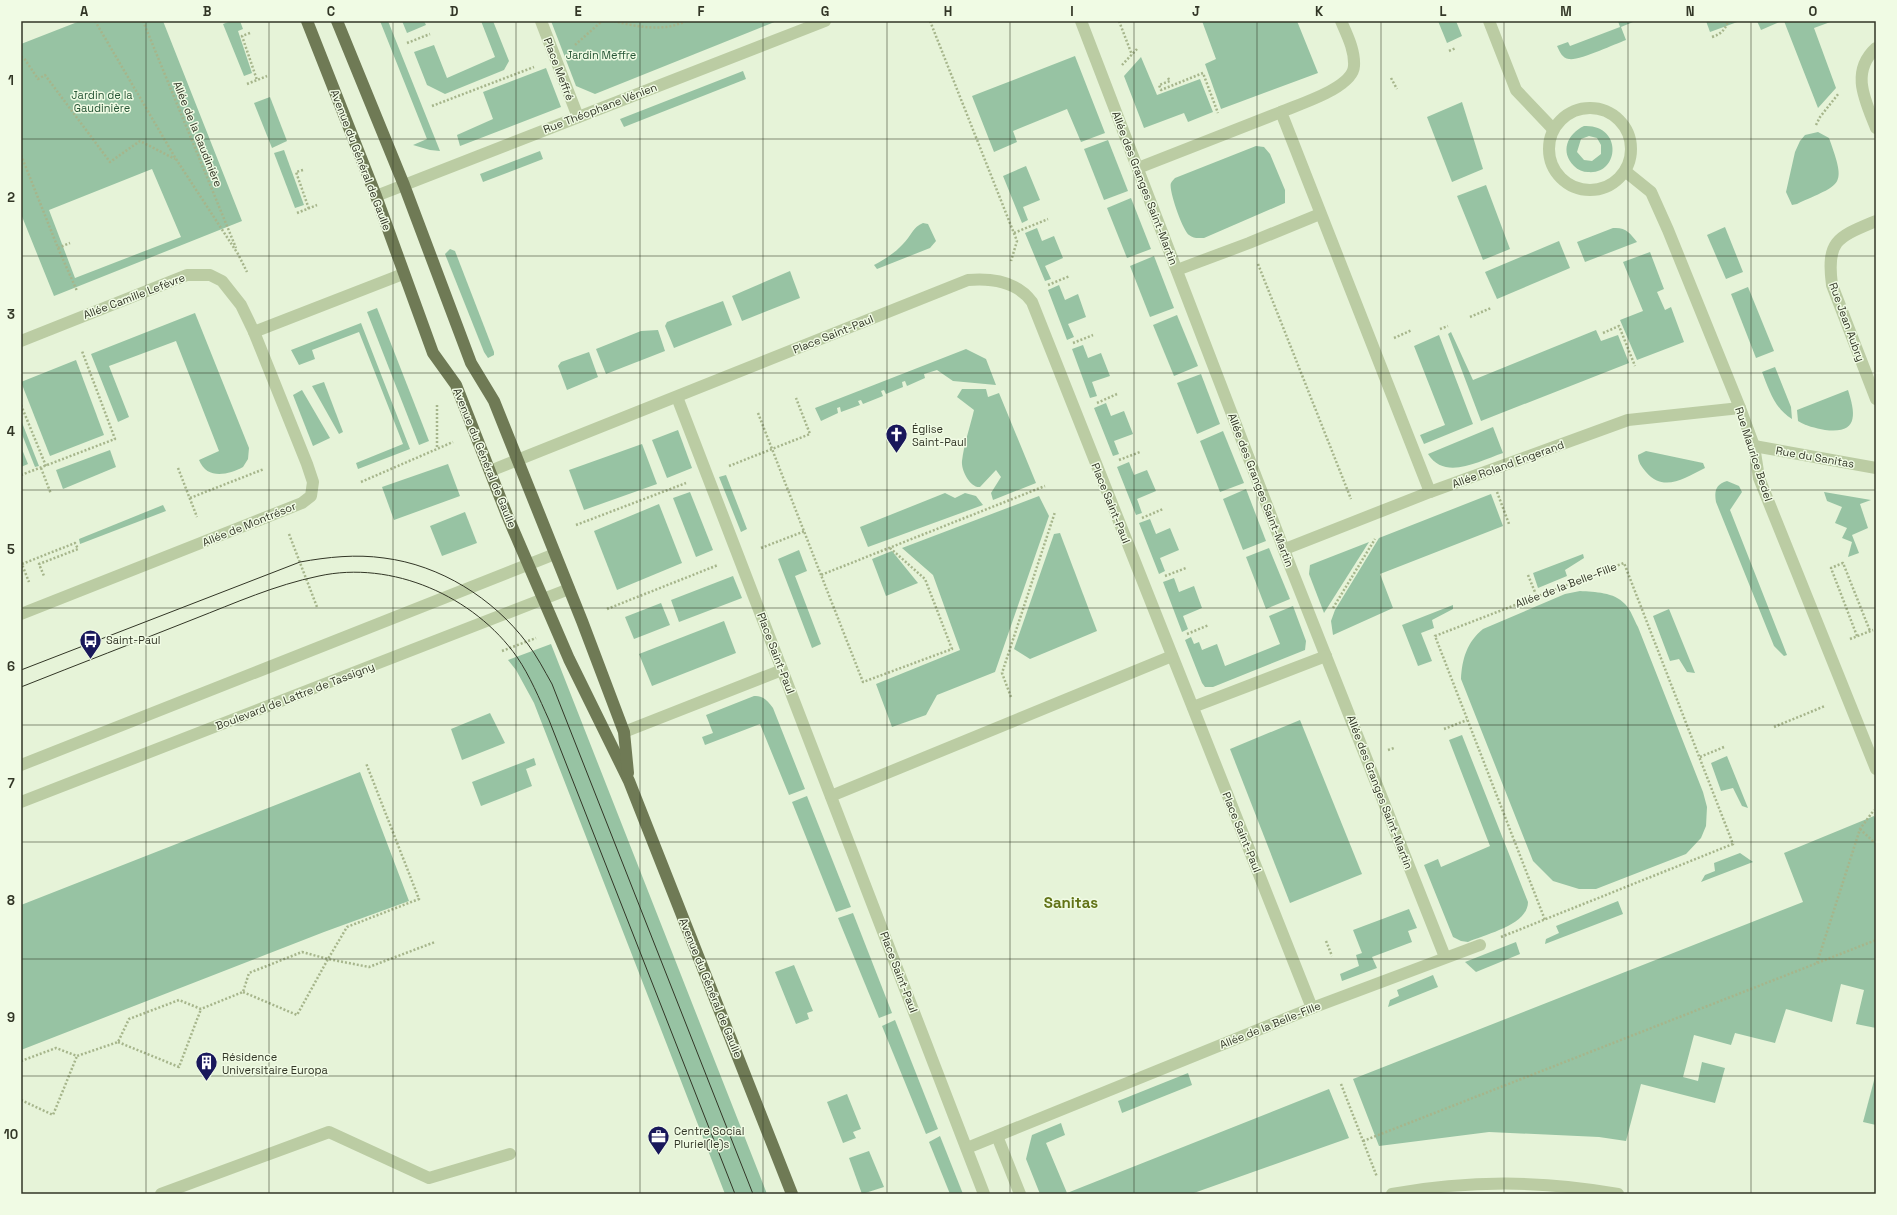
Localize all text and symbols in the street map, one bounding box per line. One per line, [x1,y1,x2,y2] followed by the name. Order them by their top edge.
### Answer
[80,3,89,20] text: A
[203,3,212,20] text: B
[327,3,335,20] text: C
[450,3,459,20] text: D
[574,3,582,20] text: E
[698,3,705,20] text: F
[821,3,829,20] text: G
[944,3,952,20] text: H
[1070,3,1074,20] text: I
[1192,3,1200,20] text: J
[1315,3,1324,20] text: K
[1439,3,1447,20] text: L
[1560,3,1572,20] text: M
[1686,3,1694,20] text: N
[1809,3,1818,20] text: O
[541,36,577,102] street label: Place Meffré
[566,48,636,62] park label: Jardin Meffre
[8,72,14,89] text: 1
[170,79,226,189] street label: Allée de la Gaudinière
[541,80,659,136] street label: Rue Théophane Vénien
[71,88,133,115] park label: Jardin de la Gaudinière
[328,88,394,232] street label: Avenue du Général de Gaulle
[1109,109,1181,267] street label: Allée des Granges Saint-Martin
[7,189,15,206] text: 2
[81,270,187,322] street label: Allée Camille Lefèvre
[1826,281,1868,363] street label: Rue Jean Aubry
[7,306,15,323] text: 3
[791,311,875,357] street label: Place Saint-Paul
[450,386,520,530] street label: Avenue du Général de Gaulle
[1732,405,1776,503] street label: Rue Maurice Bedel
[1225,411,1297,569] street label: Allée des Granges Saint-Martin
[884,422,910,455] church icon: Église Saint-Paul
[912,422,966,449] place label: Église Saint-Paul
[7,423,15,440] text: 4
[1450,437,1566,491] street label: Allée Roland Engerand
[1775,443,1855,471] street label: Rue du Sanitas
[1088,461,1134,545] street label: Place Saint-Paul
[200,499,298,549] street label: Allée de Montrésor
[7,541,15,558] text: 5
[1513,559,1619,611] street label: Allée de la Belle-Fille
[754,610,798,696] street label: Place Saint-Paul
[77,627,103,660] bus stop icon: Saint-Paul
[106,633,160,647] place label: Saint-Paul
[7,658,15,675] text: 6
[214,659,376,733] street label: Boulevard de Lattre de Tassigny
[1344,713,1416,871] street label: Allée des Granges Saint-Martin
[7,775,15,792] text: 7
[1219,790,1265,874] street label: Place Saint-Paul
[7,892,15,909] text: 8
[1044,893,1098,912] district label: Sanitas
[676,916,746,1060] street label: Avenue du Général de Gaulle
[877,929,921,1015] street label: Place Saint-Paul
[1217,998,1323,1052] street label: Allée de la Belle-Fille
[7,1009,15,1026] text: 9
[194,1050,220,1083] building icon: Résidence Universitaire Europa
[222,1050,329,1077] place label: Résidence Universitaire Europa
[646,1124,672,1157] office icon: Centre Social Pluriel(le)s
[674,1124,744,1151] place label: Centre Social Pluriel(le)s
[4,1126,18,1143] text: 10

